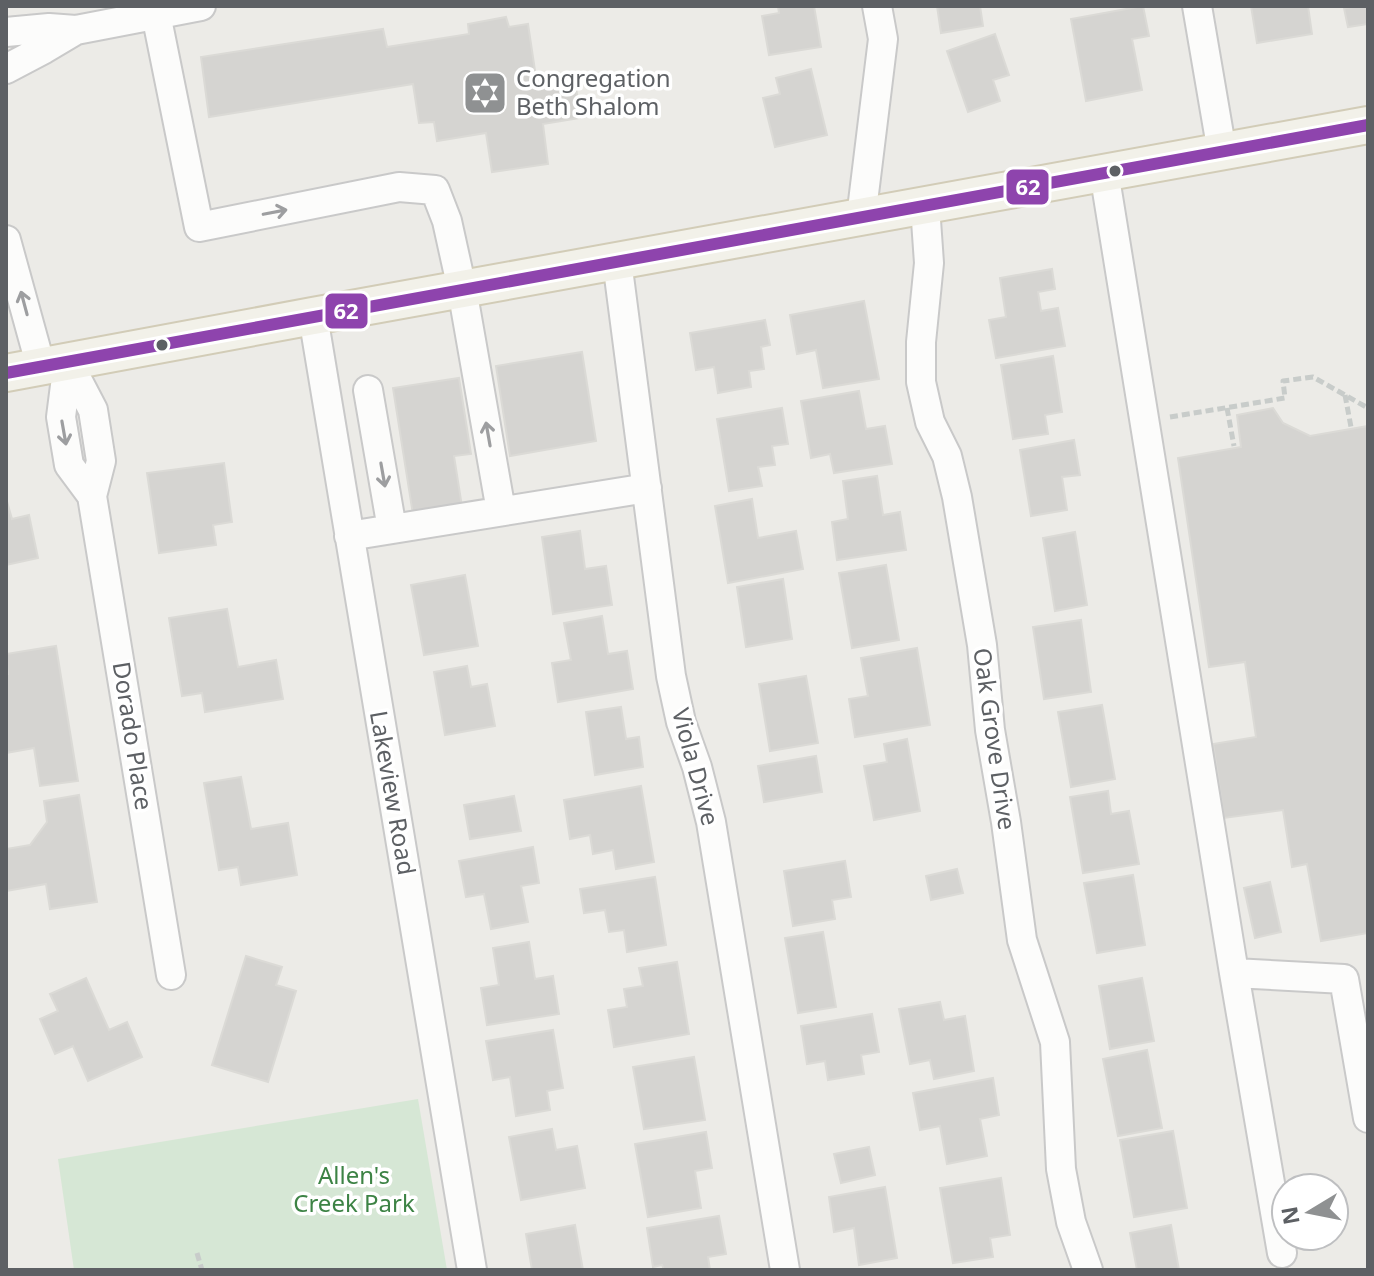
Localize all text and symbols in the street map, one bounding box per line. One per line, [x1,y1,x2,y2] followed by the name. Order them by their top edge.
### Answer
[516,61,671,122] place label: Congregation Beth Shalom
[461,69,509,117] synagogue icon: Congregation Beth Shalom
[1107,163,1123,179] unlabelled marker
[1005,168,1050,206] line badge: 62
[1015,171,1041,201] text: 62
[262,204,288,219] one-way arrow
[15,291,30,317] one-way arrow
[324,292,369,330] line badge: 62
[333,295,359,325] text: 62
[154,337,170,353] unlabelled marker
[57,420,72,445] one-way arrow
[479,422,494,448] one-way arrow
[376,462,391,487] one-way arrow
[966,646,1025,832] street label: Oak Grove Drive
[105,659,161,812] street label: Dorado Place
[665,704,728,829] street label: Viola Drive
[363,708,424,877] street label: Lakeview Road
[293,1158,415,1219] park label: Allen's Creek Park
[1270,1172,1350,1252] north arrow
[1273,1204,1306,1227] text: N

